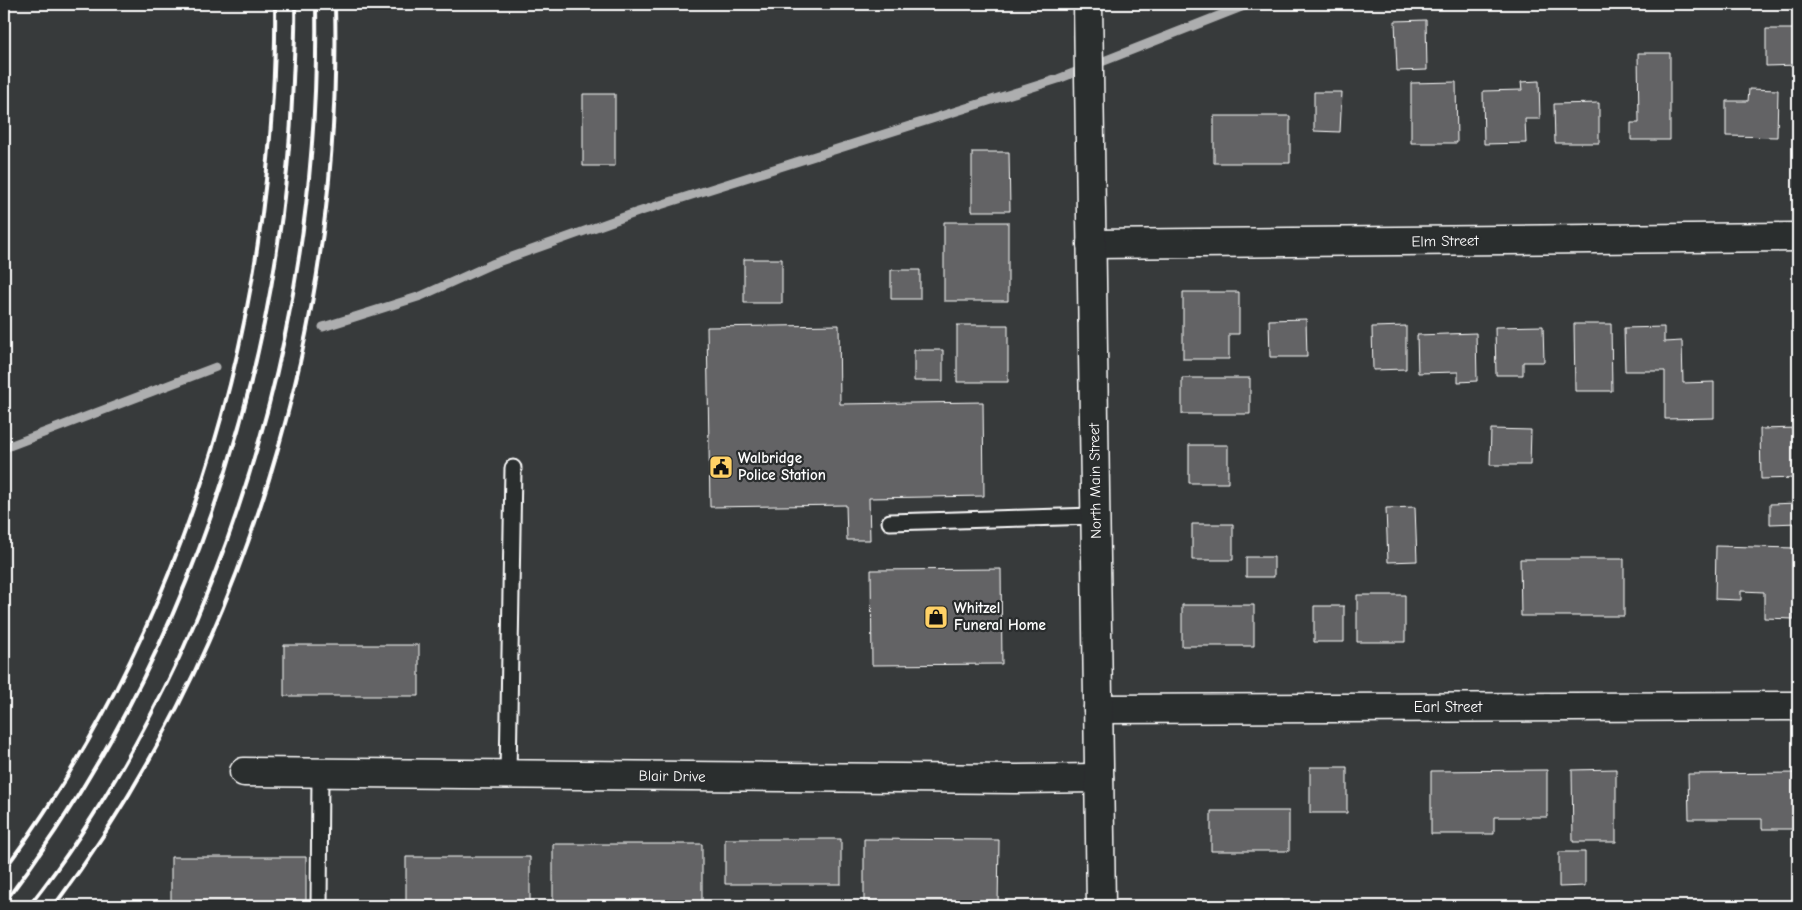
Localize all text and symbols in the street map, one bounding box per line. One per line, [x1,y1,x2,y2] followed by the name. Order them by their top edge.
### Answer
[1411,231,1480,251] street label: Elm Street
[1085,422,1105,539] street label: North Main Street
[738,449,826,484] place label: Walbridge Police Station
[708,454,734,480] public building icon: Walbridge Police Station
[954,599,1046,634] place label: Whitzel Funeral Home
[923,604,949,630] shop icon: Whitzel Funeral Home
[1414,698,1483,716] street label: Earl Street
[638,766,706,786] street label: Blair Drive

